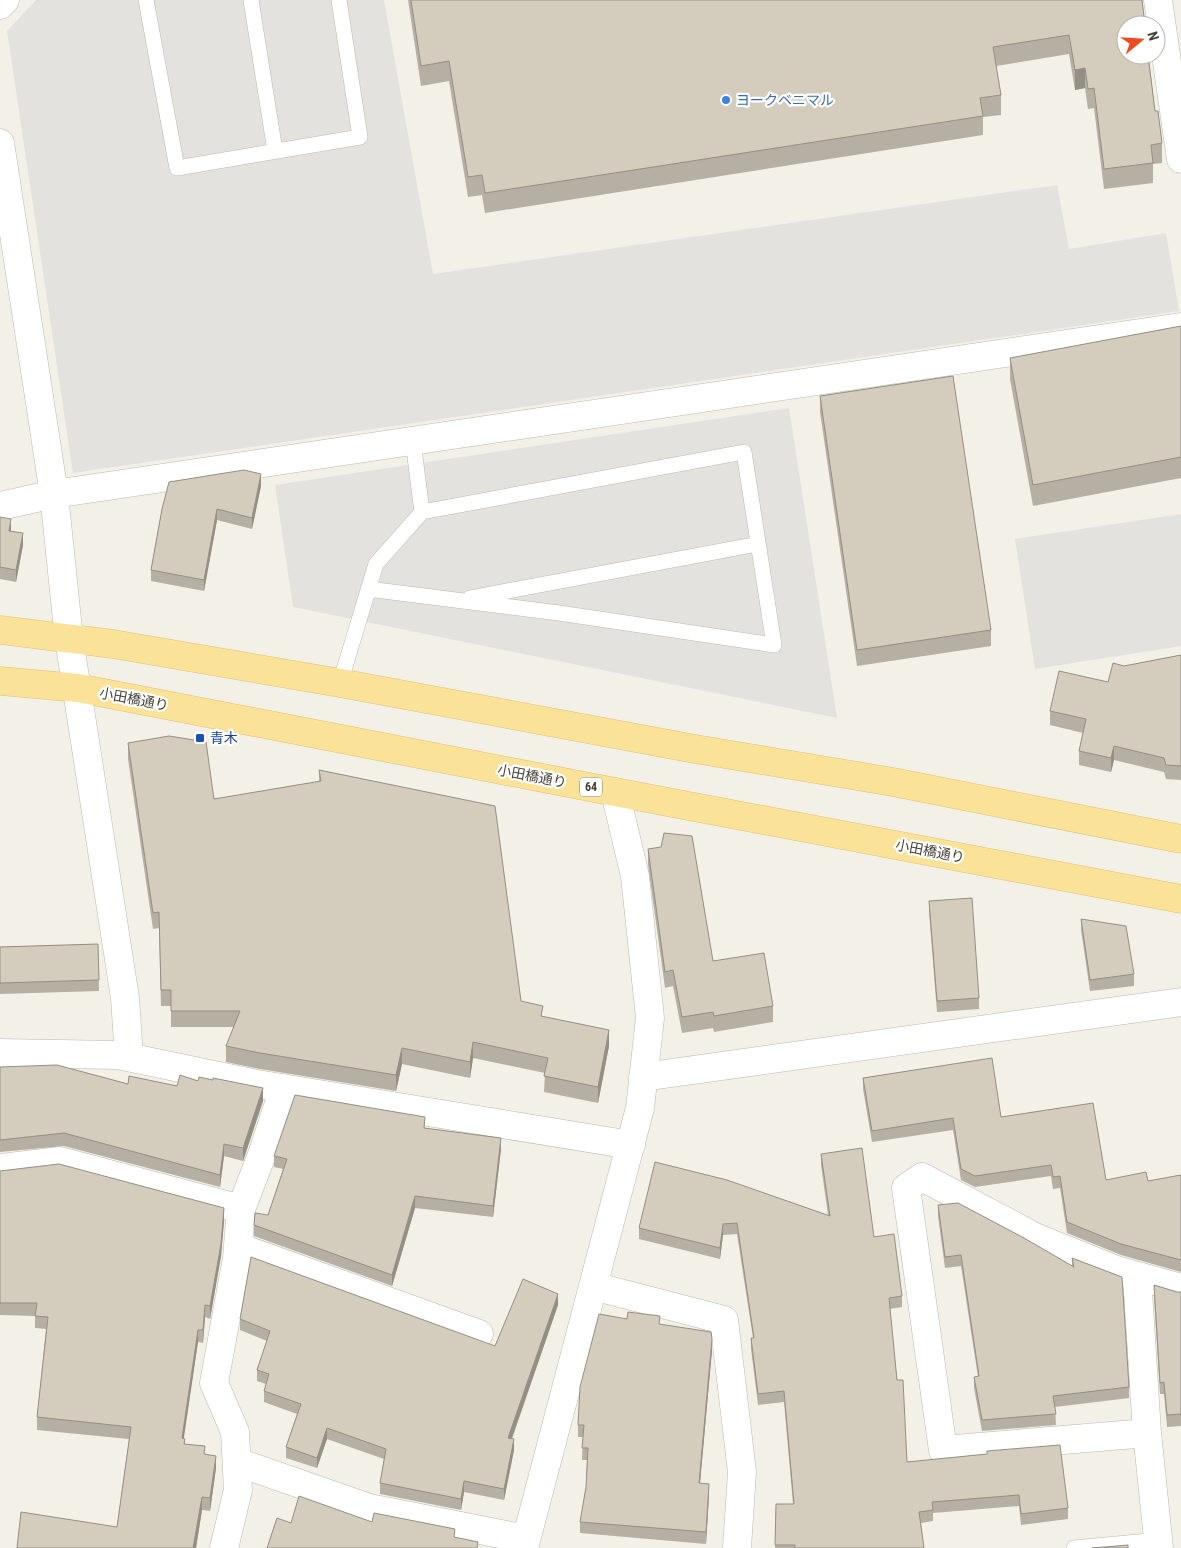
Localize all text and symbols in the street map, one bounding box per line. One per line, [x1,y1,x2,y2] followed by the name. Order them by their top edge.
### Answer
[1116,15,1166,65] north arrow
[1144,29,1162,43] text: N
[736,92,834,108] place label: ヨークベニマル
[720,94,732,106] marker: ヨークベニマル
[98,684,170,714] street label: 小田橋通り
[210,730,238,746] place label: 青木
[194,732,206,744] marker: 青木
[496,761,568,791] street label: 小田橋通り
[580,778,602,796] road number: 64
[894,836,966,866] street label: 小田橋通り

